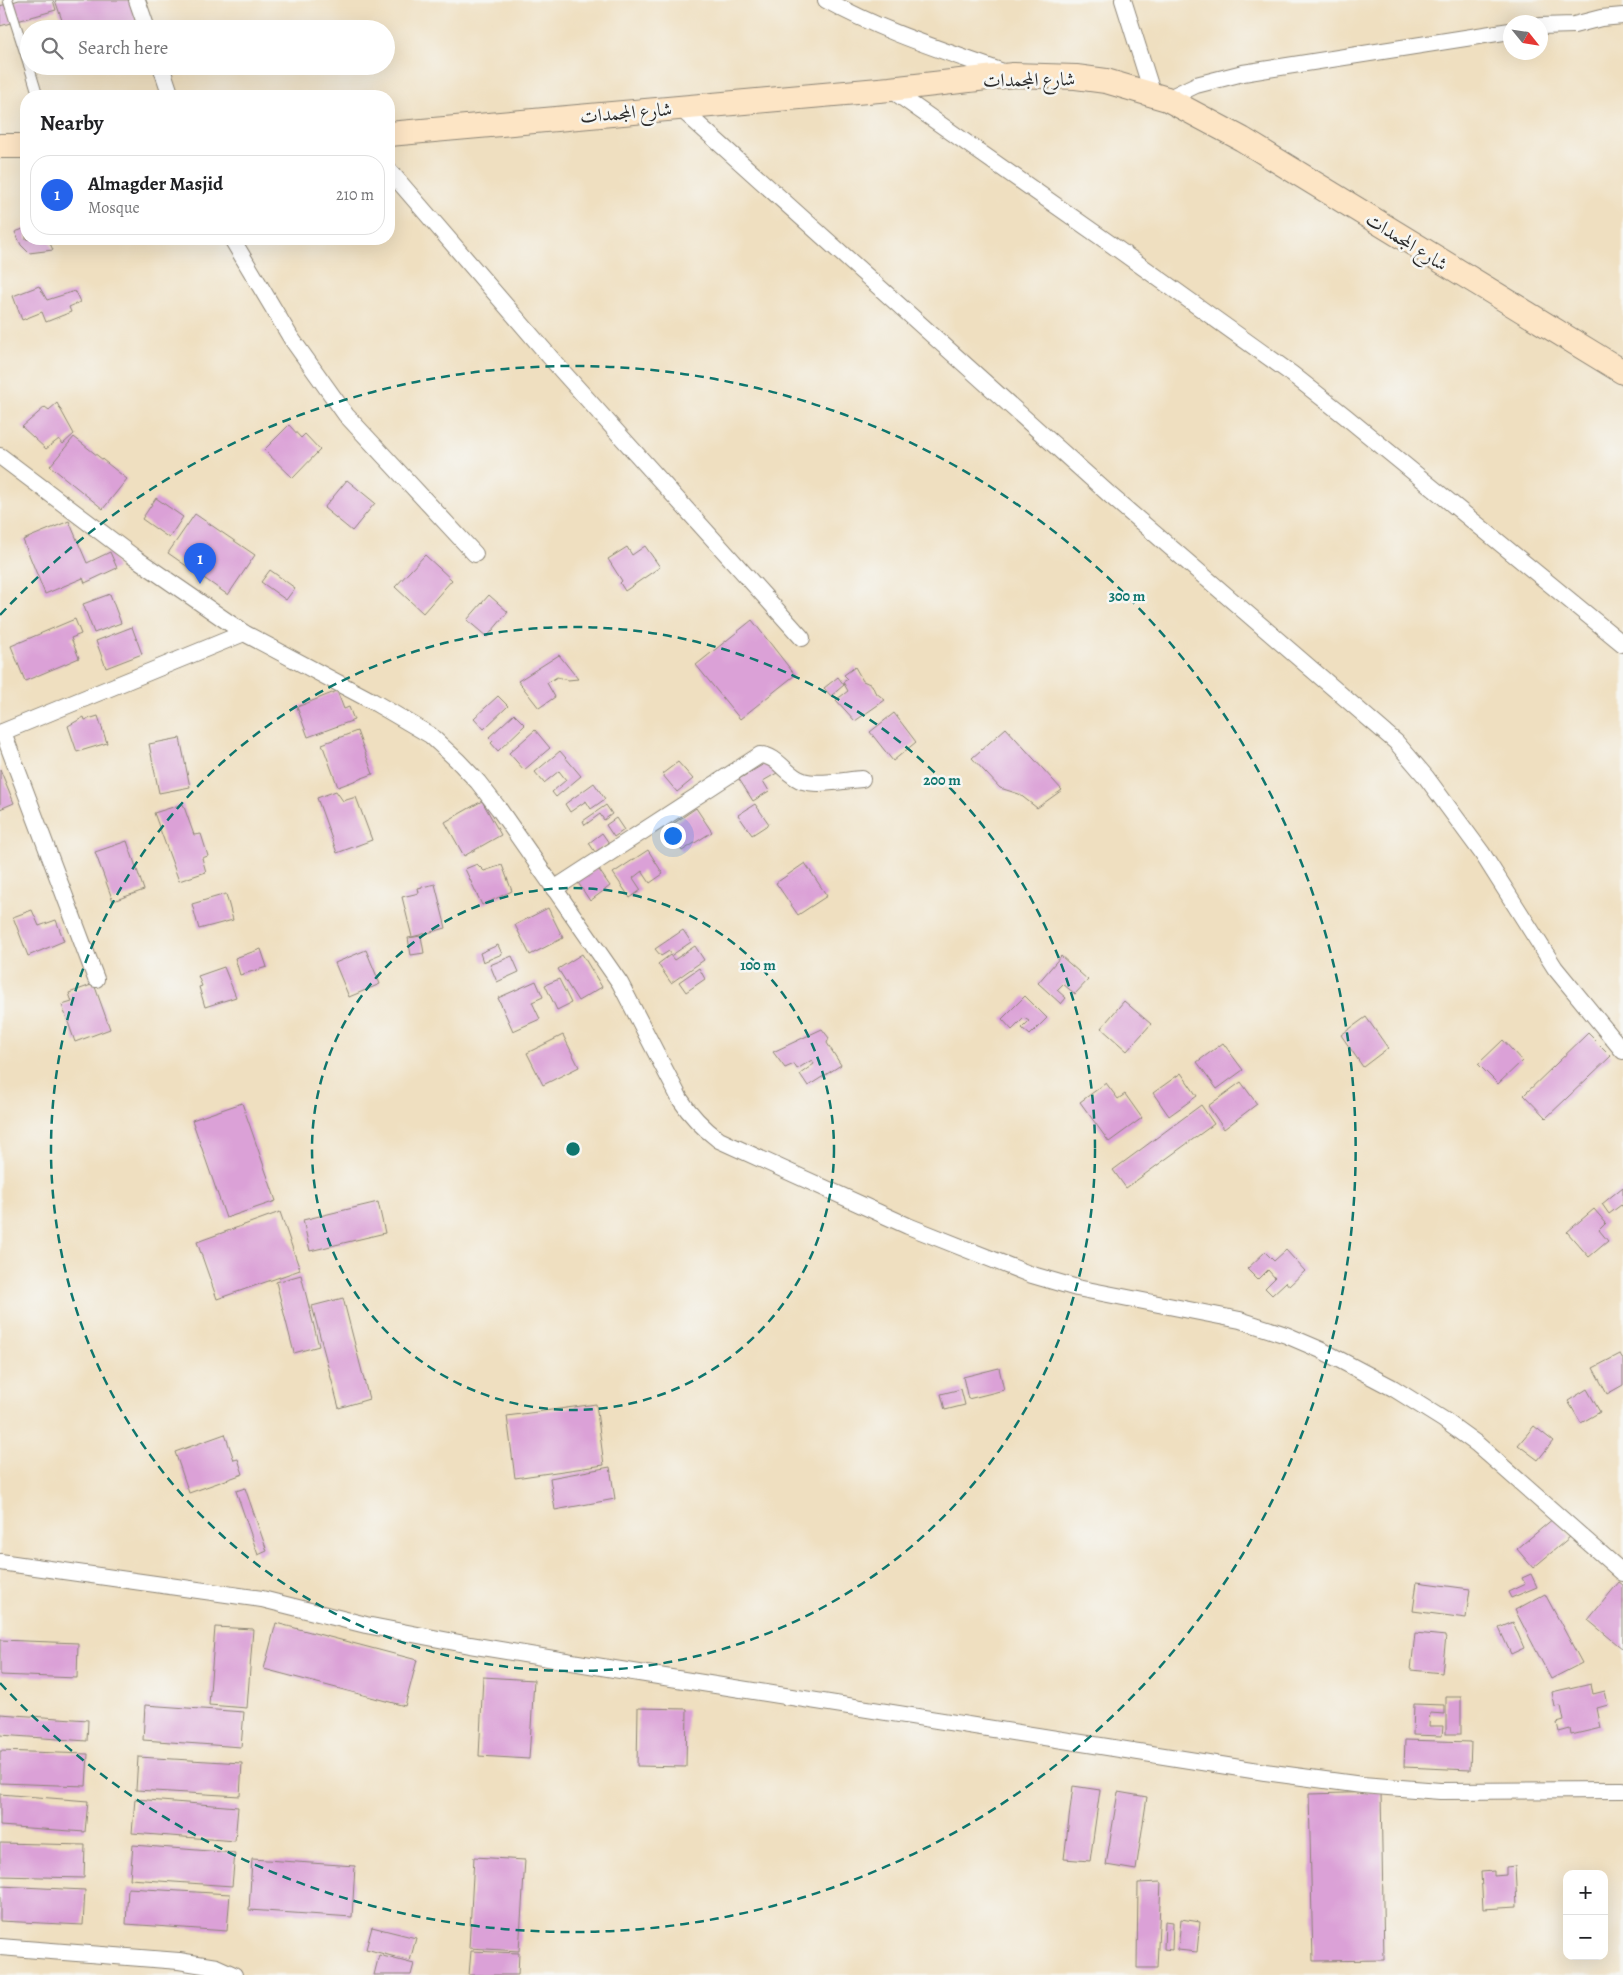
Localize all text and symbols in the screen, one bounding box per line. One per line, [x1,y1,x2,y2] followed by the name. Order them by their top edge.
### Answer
[1503,15,1548,60] north arrow
[20,20,395,75] search box
[38,34,66,62] icon: search
[78,35,168,61] text: Search here
[983,66,1075,96] street label: شارع المجمدات
[579,96,673,132] street label: شارع المجمدات
[40,109,103,137] text: Nearby
[88,171,223,197] text: Almagder Masjid
[54,184,60,206] text: 1
[336,184,374,206] text: 210 m
[88,197,140,219] text: Mosque
[1359,206,1453,279] street label: شارع المجمدات
[184,543,216,584] pin: 1
[1109,586,1146,606] text: 300 m
[923,770,961,790] text: 200 m
[660,823,686,849] your location
[740,955,776,975] text: 100 m
[564,1140,582,1158] centre of rings
[1563,1870,1608,1960] map controls
[1563,1870,1608,1915] button: +
[1563,1915,1608,1960] button: −

